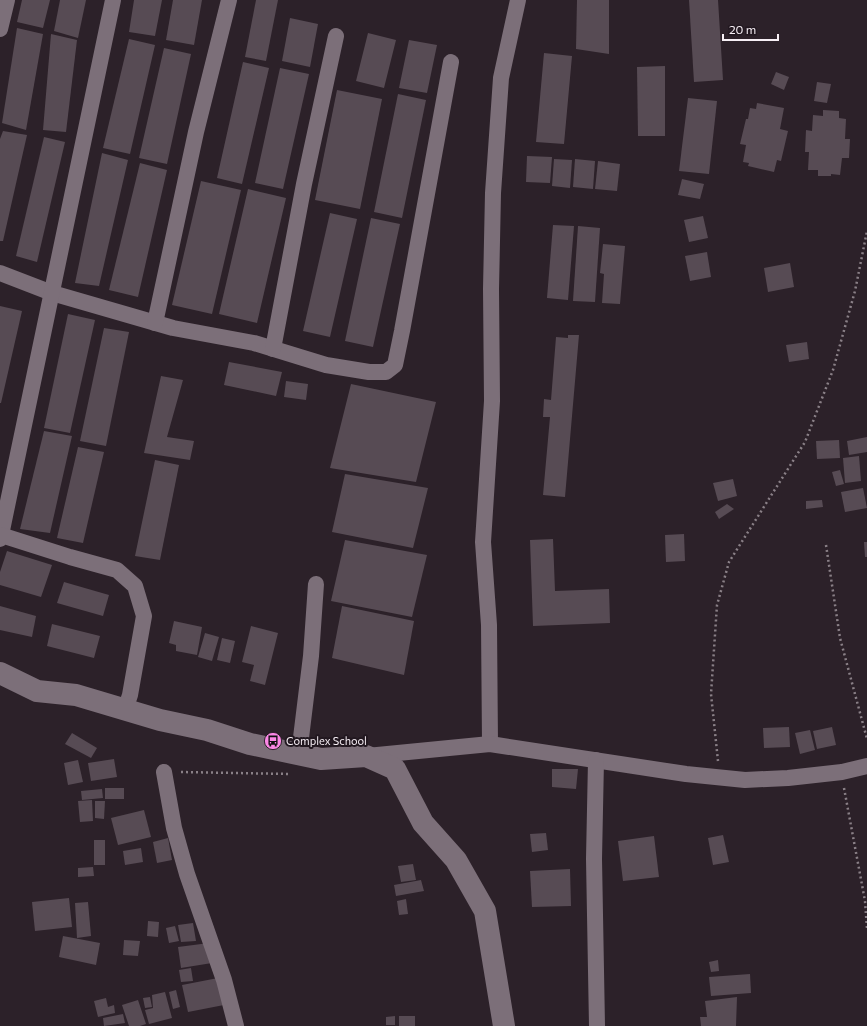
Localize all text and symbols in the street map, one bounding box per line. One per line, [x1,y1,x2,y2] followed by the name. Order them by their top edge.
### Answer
[723,16,778,42] scale bar
[729,22,756,36] text: 20 m
[263,731,283,751] bus stop icon: Complex School
[286,734,367,747] place label: Complex School

